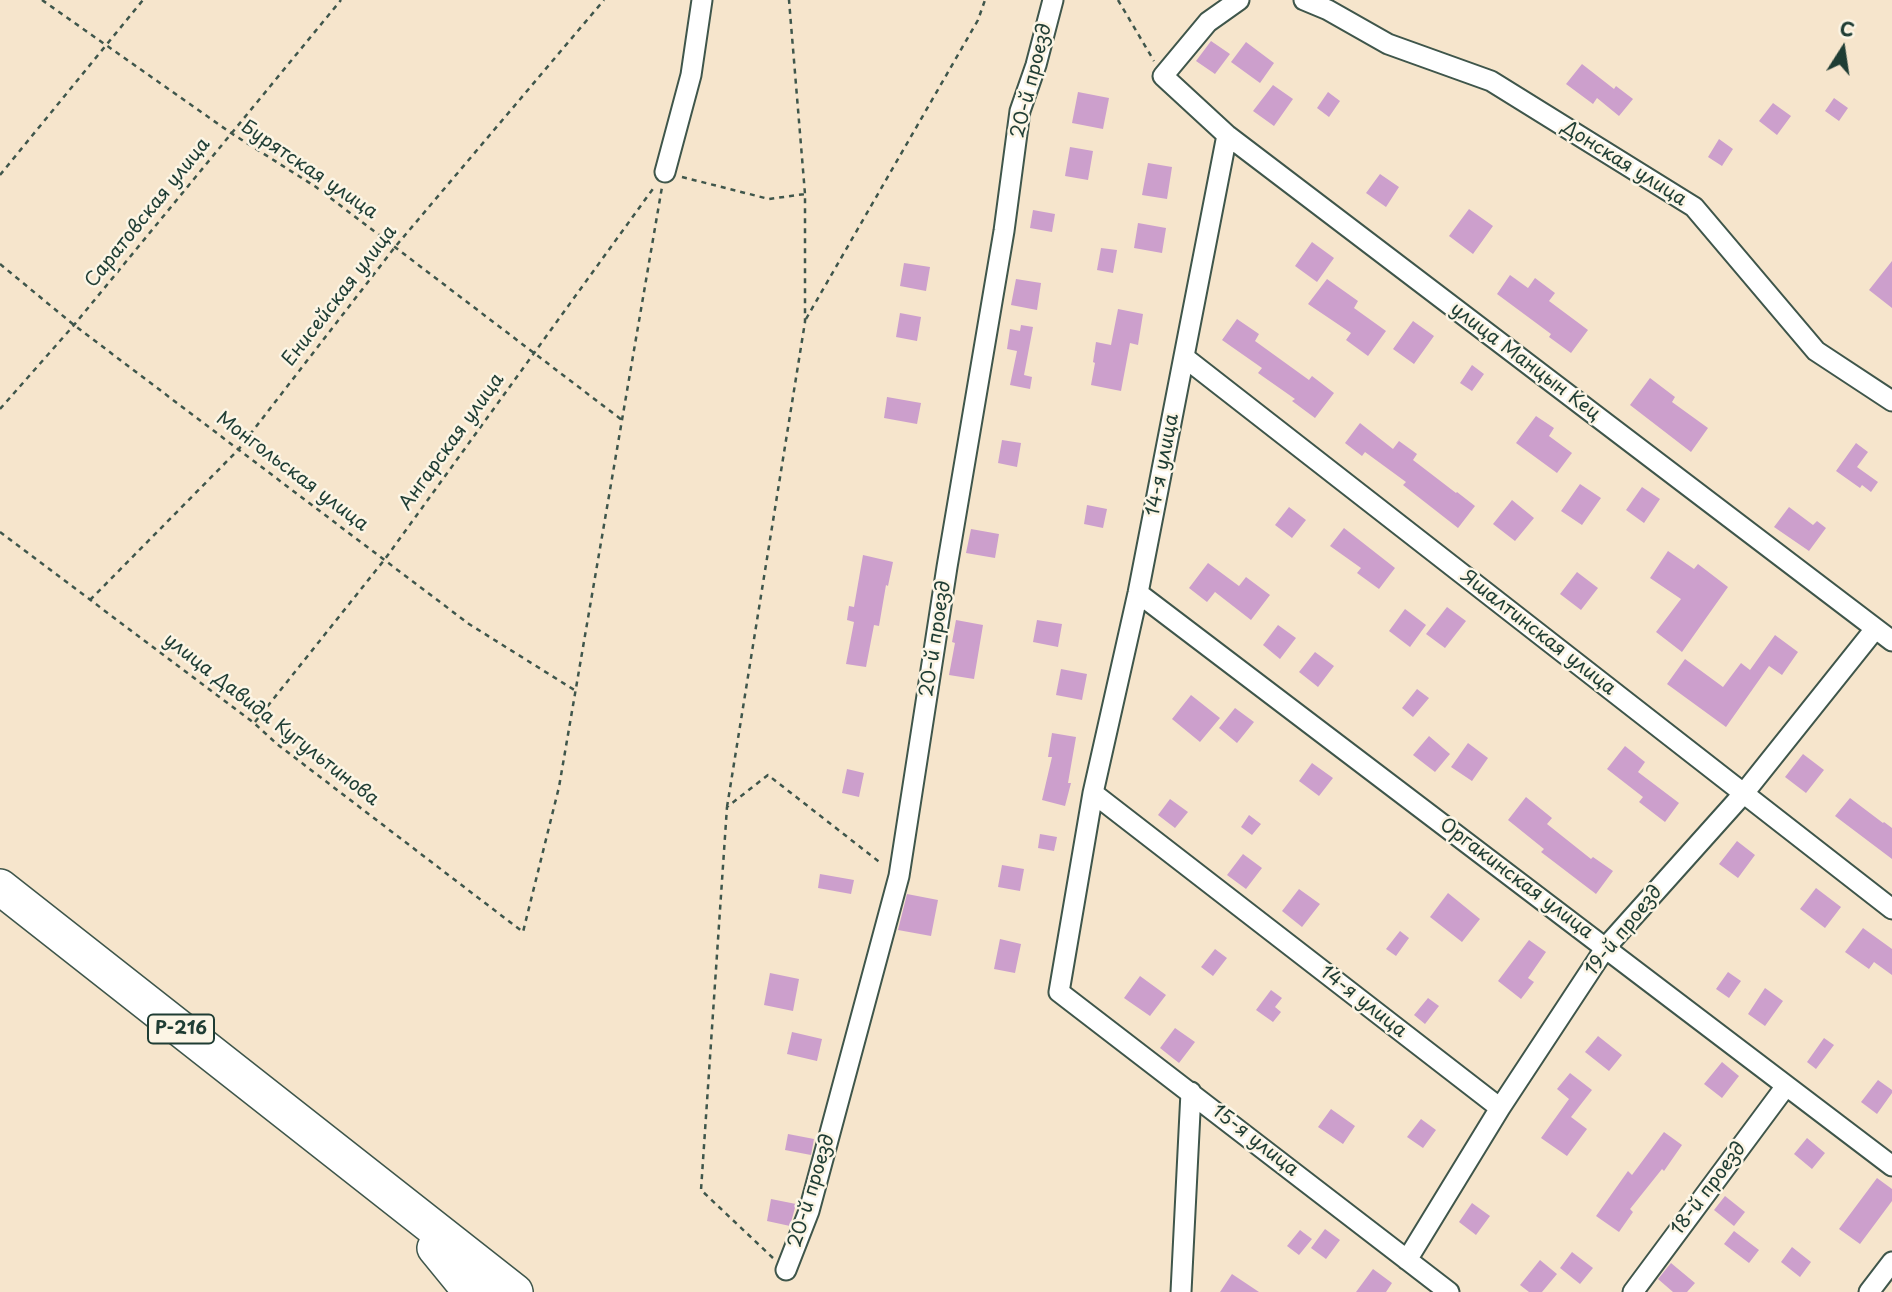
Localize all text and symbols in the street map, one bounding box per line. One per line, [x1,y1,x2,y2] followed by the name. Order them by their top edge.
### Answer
[1837,13,1857,44] text: С
[1808,14,1878,84] north arrow
[1007,21,1057,141] street label: 20-й проезд
[236,116,382,224] street label: Бурятская улица
[1557,117,1691,211] street label: Донская улица
[81,134,215,292] street label: Саратовская улица
[278,221,402,371] street label: Енисейская улица
[1445,298,1605,426] street label: улица Манцын Кец
[395,369,509,515] street label: Ангарская улица
[212,407,372,537] street label: Монгольская улица
[1142,412,1184,518] street label: 14-я улица
[1456,565,1620,701] street label: Яшалтинская улица
[916,579,956,699] street label: 20-й проезд
[159,629,383,811] street label: улица Давида Кугультинова
[1435,814,1597,944] street label: Оргакинская улица
[1581,881,1667,981] street label: 19-й проезд
[1315,961,1411,1043] street label: 14-я улица
[148,1014,214,1044] road number: Р-216
[1207,1100,1303,1182] street label: 15-я улица
[784,1132,840,1250] street label: 20-й проезд
[1667,1138,1751,1240] street label: 18-й проезд

